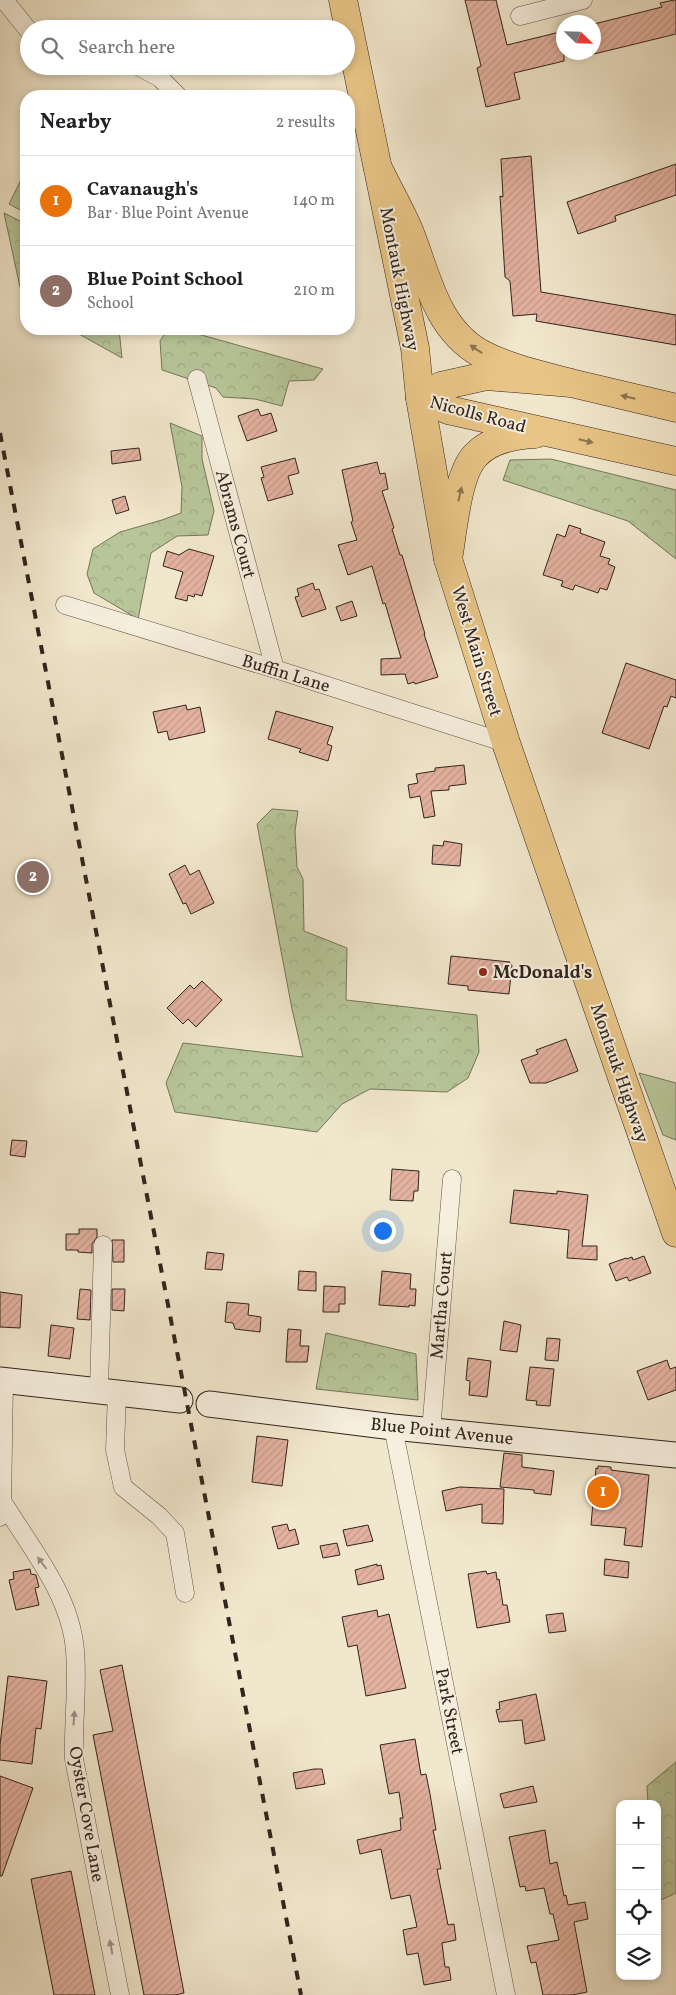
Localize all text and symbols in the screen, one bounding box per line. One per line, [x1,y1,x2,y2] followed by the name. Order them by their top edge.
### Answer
[556,15,601,60] north arrow
[20,20,355,75] search box
[38,34,66,62] icon: search
[78,35,175,61] text: Search here
[40,108,111,137] text: Nearby
[276,112,335,134] text: 2 results
[87,177,198,203] text: Cavanaugh's
[53,190,59,212] text: 1
[293,190,335,212] text: 140 m
[87,203,249,225] text: Bar · Blue Point Avenue
[372,205,425,354] street label: Montauk Highway
[87,267,243,293] text: Blue Point School
[52,280,60,302] text: 2
[293,280,335,302] text: 210 m
[87,293,134,315] text: School
[469,344,483,354] one-way arrow
[427,391,529,440] street label: Nicolls Road
[621,393,636,401] one-way arrow
[578,437,593,445] one-way arrow
[208,467,261,582] street label: Abrams Court
[456,486,464,501] one-way arrow
[444,583,507,720] street label: West Main Street
[238,649,333,700] street label: Buffin Lane
[17,858,49,896] pin: 2
[493,961,592,986] place label: McDonald's
[477,966,489,978] marker: McDonald's
[583,1000,654,1147] street label: Montauk Highway
[370,1218,396,1244] your location
[425,1250,460,1360] street label: Martha Court
[369,1413,515,1452] street label: Blue Point Avenue
[587,1473,619,1511] pin: 1
[37,1556,47,1570] one-way arrow
[428,1666,469,1757] street label: Park Street
[70,1710,78,1726] one-way arrow
[61,1744,110,1884] street label: Oyster Cove Lane
[616,1800,661,1980] map controls
[616,1800,661,1845] button: +
[616,1845,661,1890] button: −
[616,1890,661,1935] button: locate
[616,1935,661,1980] button: layers
[106,1939,114,1955] one-way arrow

